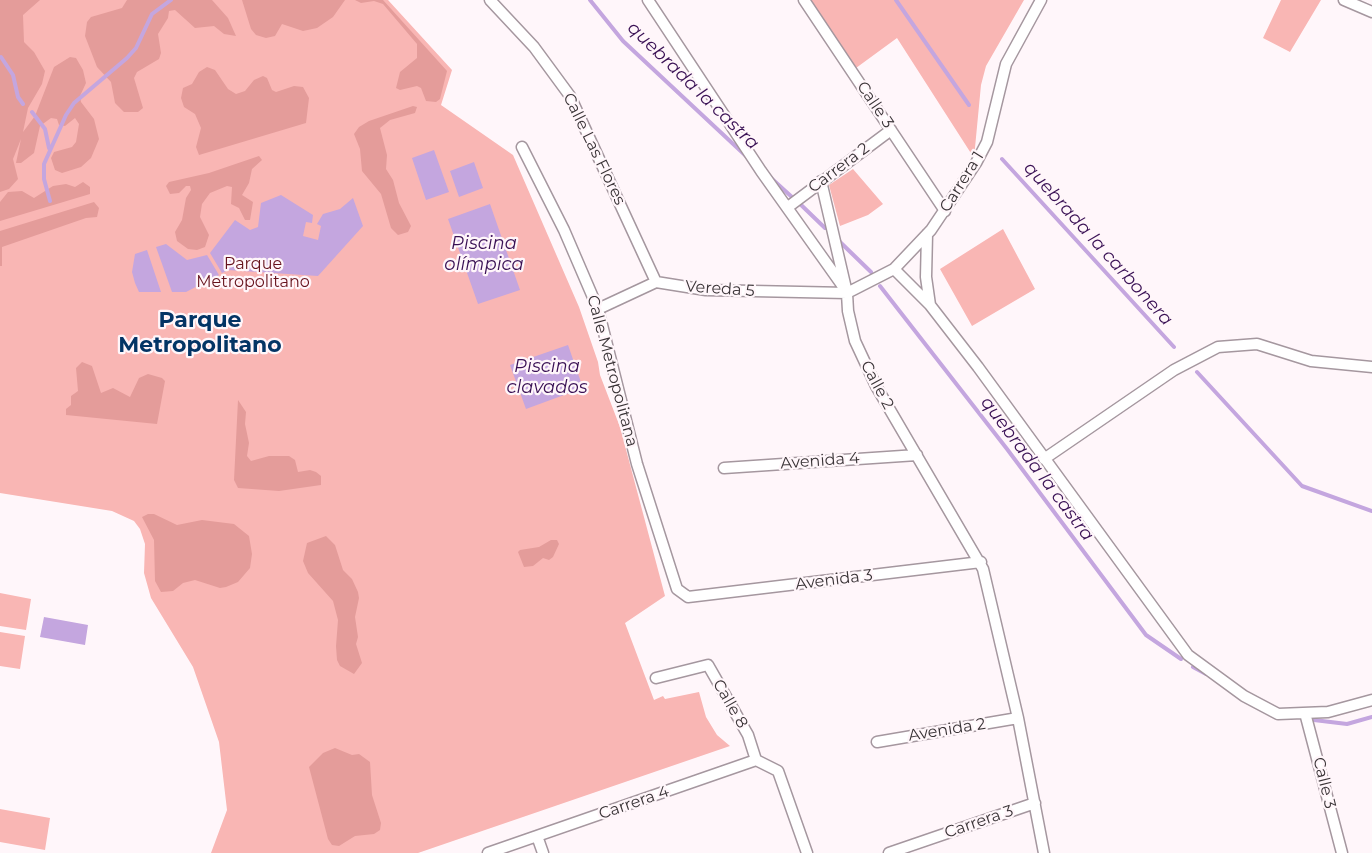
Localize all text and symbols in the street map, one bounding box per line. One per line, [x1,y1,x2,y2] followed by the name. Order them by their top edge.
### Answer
[623,17,763,155] water label: quebrada la castra
[852,78,898,132] street label: Calle 3
[559,90,629,208] street label: Calle Las Flores
[805,139,873,197] street label: Carrera 2
[936,148,988,216] street label: Carrera 1
[1019,158,1177,330] water label: quebrada la carbonera
[444,233,524,276] water label: Piscina olímpica
[196,254,310,292] park label: Parque Metropolitano
[685,277,755,301] street label: Vereda 5
[583,293,641,449] street label: Calle Metropolitana
[118,308,282,360] district label: Parque Metropolitano
[506,356,588,398] water label: Piscina clavados
[856,357,898,413] street label: Calle 2
[976,393,1098,545] water label: quebrada la castra
[780,449,860,473] street label: Avenida 4
[794,566,874,594] street label: Avenida 3
[708,676,752,732] street label: Calle 8
[907,714,987,746] street label: Avenida 2
[1308,755,1340,811] street label: Calle 3
[596,782,672,824] street label: Carrera 4
[942,801,1016,843] street label: Carrera 3

